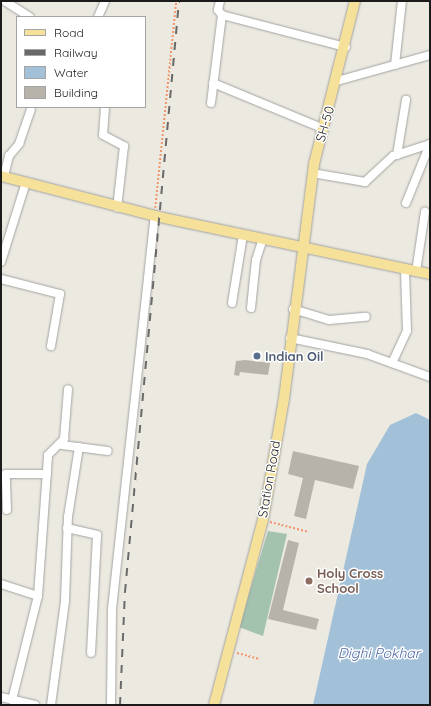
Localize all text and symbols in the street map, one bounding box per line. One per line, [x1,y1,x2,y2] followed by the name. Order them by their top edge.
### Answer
[16,16,146,108] legend
[54,25,84,40] text: Road
[54,45,98,60] text: Railway
[54,65,88,80] text: Water
[54,85,98,100] text: Building
[312,104,338,144] street label: SH-50
[265,348,324,364] place label: Indian Oil
[252,351,262,361] marker: Indian Oil
[255,439,283,519] street label: Station Road
[317,566,383,597] place label: Holy Cross School
[304,576,314,586] marker: Holy Cross School
[338,645,420,661] water label: Dighi Pokhar

